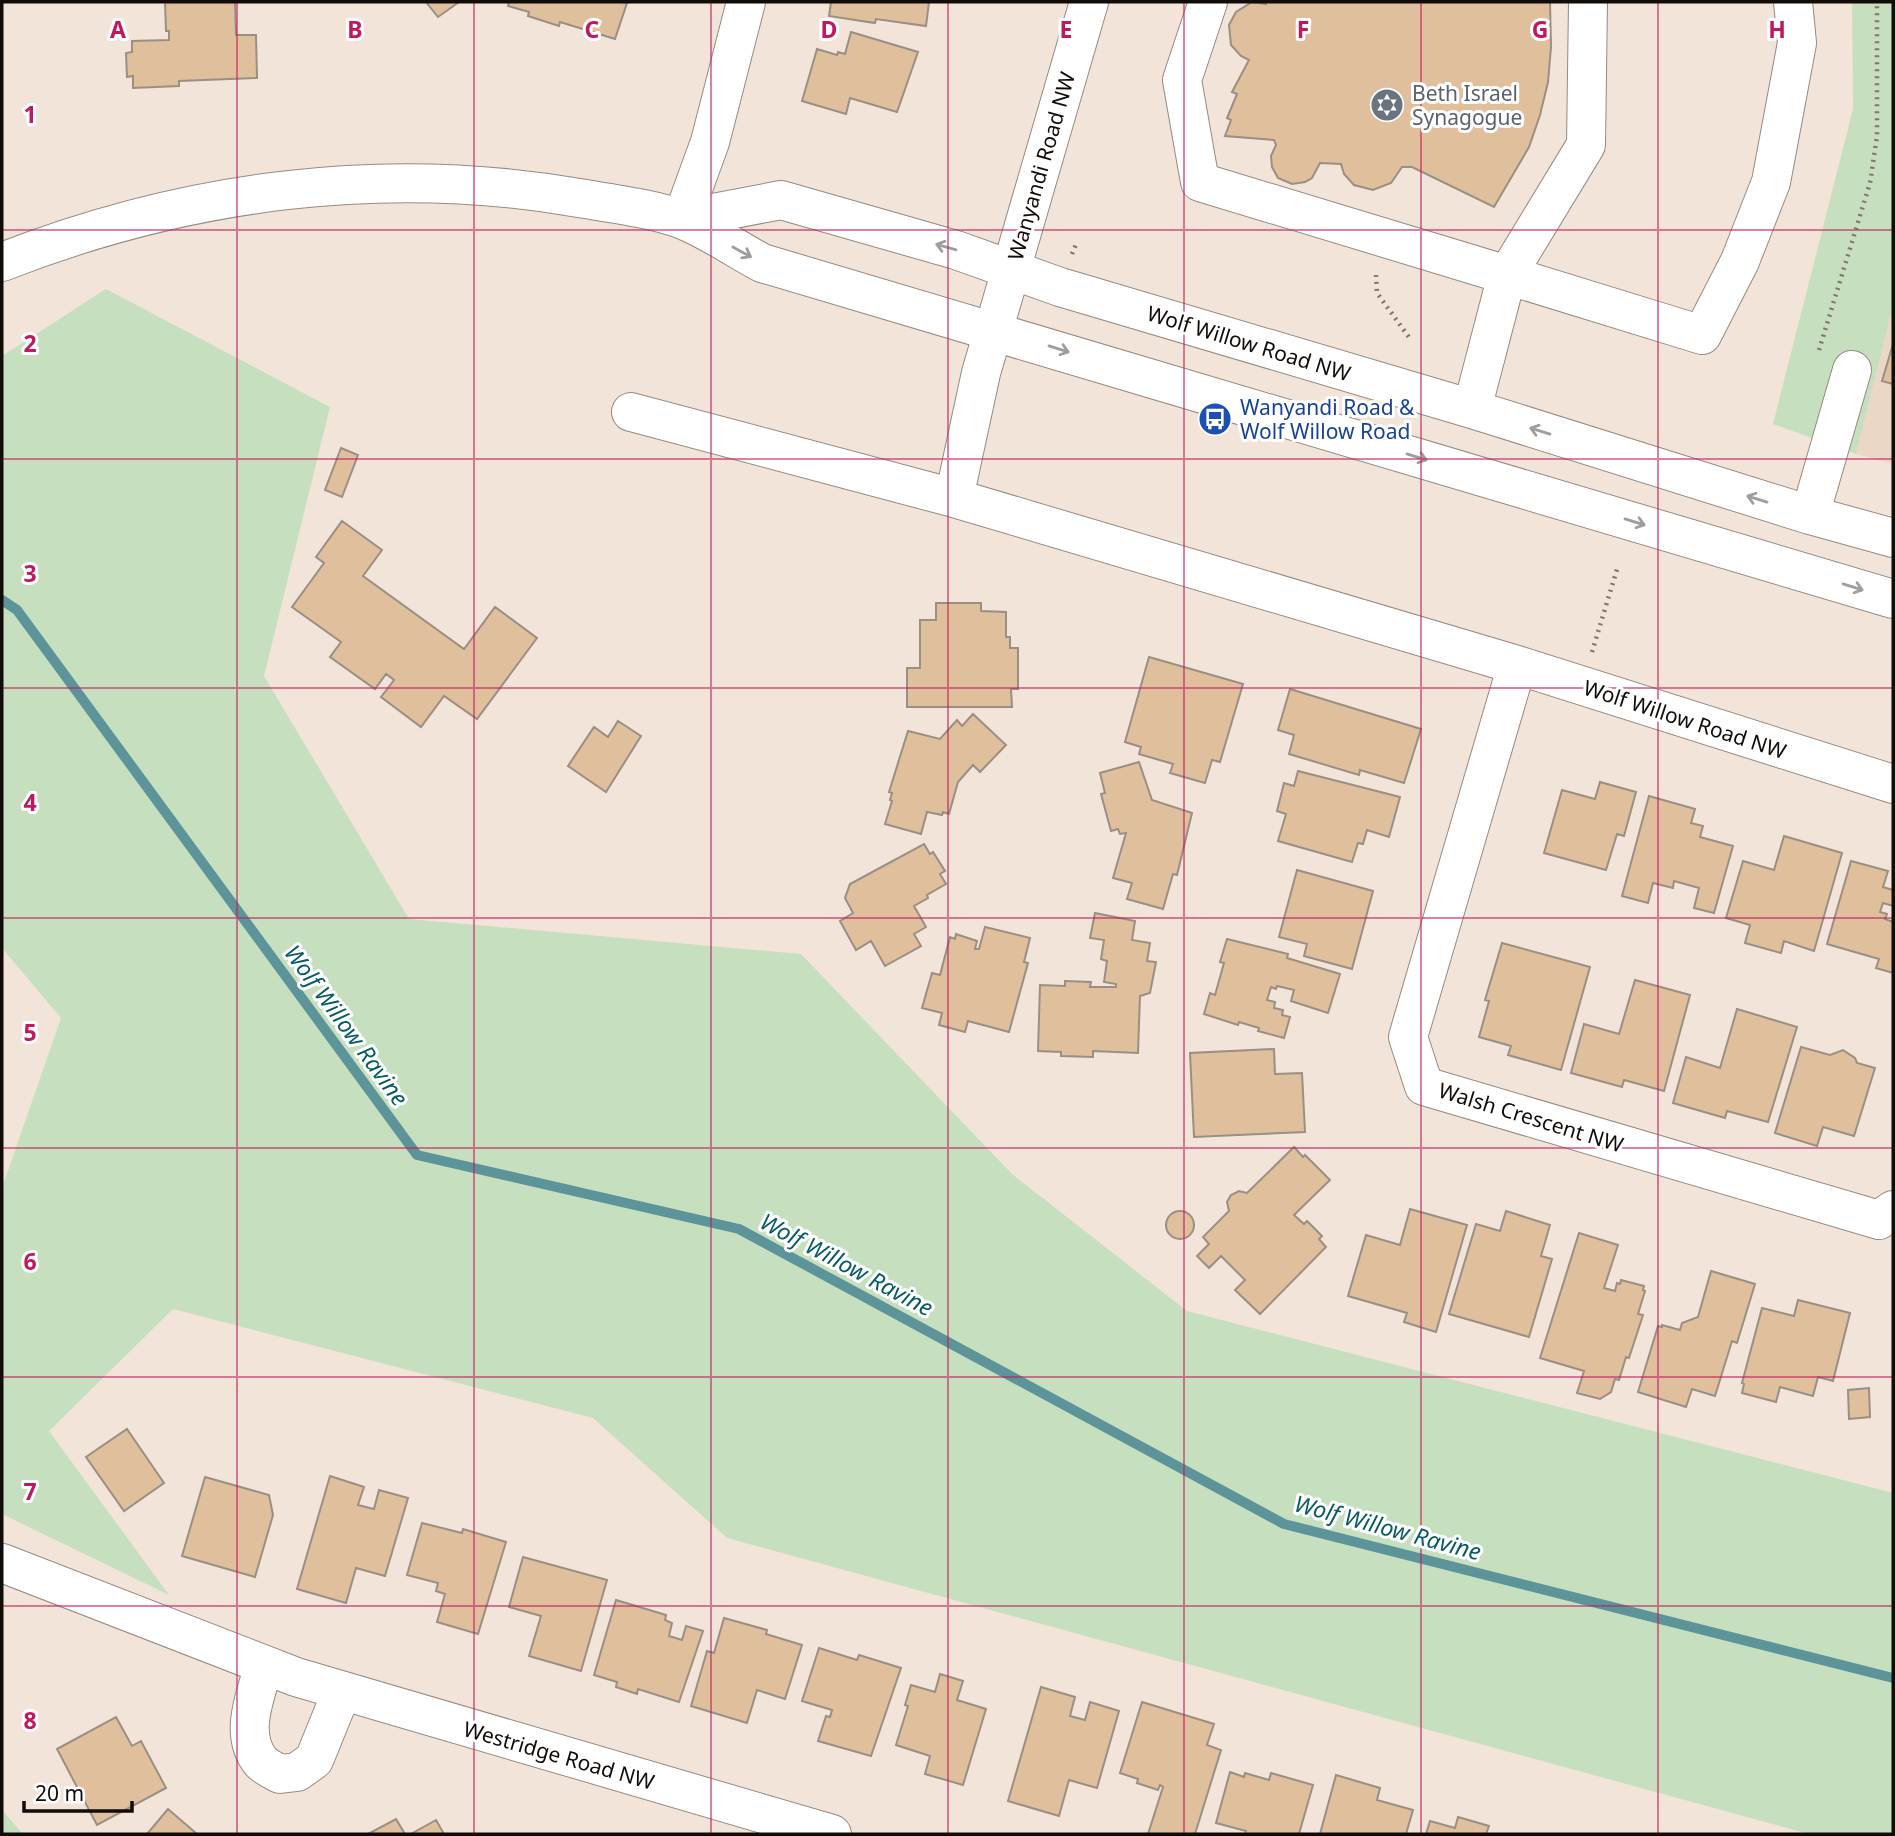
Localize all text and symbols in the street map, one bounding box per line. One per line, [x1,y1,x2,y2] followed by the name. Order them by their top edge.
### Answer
[110,13,126,45] text: A
[347,13,363,45] text: B
[585,13,600,45] text: C
[821,13,837,45] text: D
[1060,13,1072,45] text: E
[1297,13,1309,45] text: F
[1532,13,1548,45] text: G
[1768,13,1786,45] text: H
[1001,68,1081,263] street label: Wanyandi Road NW
[1412,79,1522,131] place label: Beth Israel Synagogue
[1368,86,1406,124] synagogue icon: Beth Israel Synagogue
[23,98,37,130] text: 1
[935,240,957,253] one-way arrow
[731,246,752,259] one-way arrow
[1144,299,1355,387] street label: Wolf Willow Road NW
[23,327,37,359] text: 2
[1047,344,1069,357] one-way arrow
[1240,393,1415,445] place label: Wanyandi Road & Wolf Willow Road
[1196,400,1234,438] bus stop icon: Wanyandi Road & Wolf Willow Road
[1529,423,1551,436] one-way arrow
[1406,451,1428,464] one-way arrow
[1746,491,1768,504] one-way arrow
[1624,516,1646,529] one-way arrow
[23,557,37,589] text: 3
[1842,581,1864,594] one-way arrow
[1580,673,1790,765] street label: Wolf Willow Road NW
[23,786,37,818] text: 4
[278,938,416,1112] water label: Wolf Willow Ravine
[23,1016,37,1048] text: 5
[1435,1076,1627,1159] street label: Walsh Crescent NW
[755,1205,939,1323] water label: Wolf Willow Ravine
[23,1245,37,1277] text: 6
[23,1475,37,1507] text: 7
[1291,1487,1485,1567] water label: Wolf Willow Ravine
[23,1704,37,1736] text: 8
[460,1714,658,1796] street label: Westridge Road NW
[24,1770,133,1814] scale bar
[35,1779,84,1807] text: 20 m

